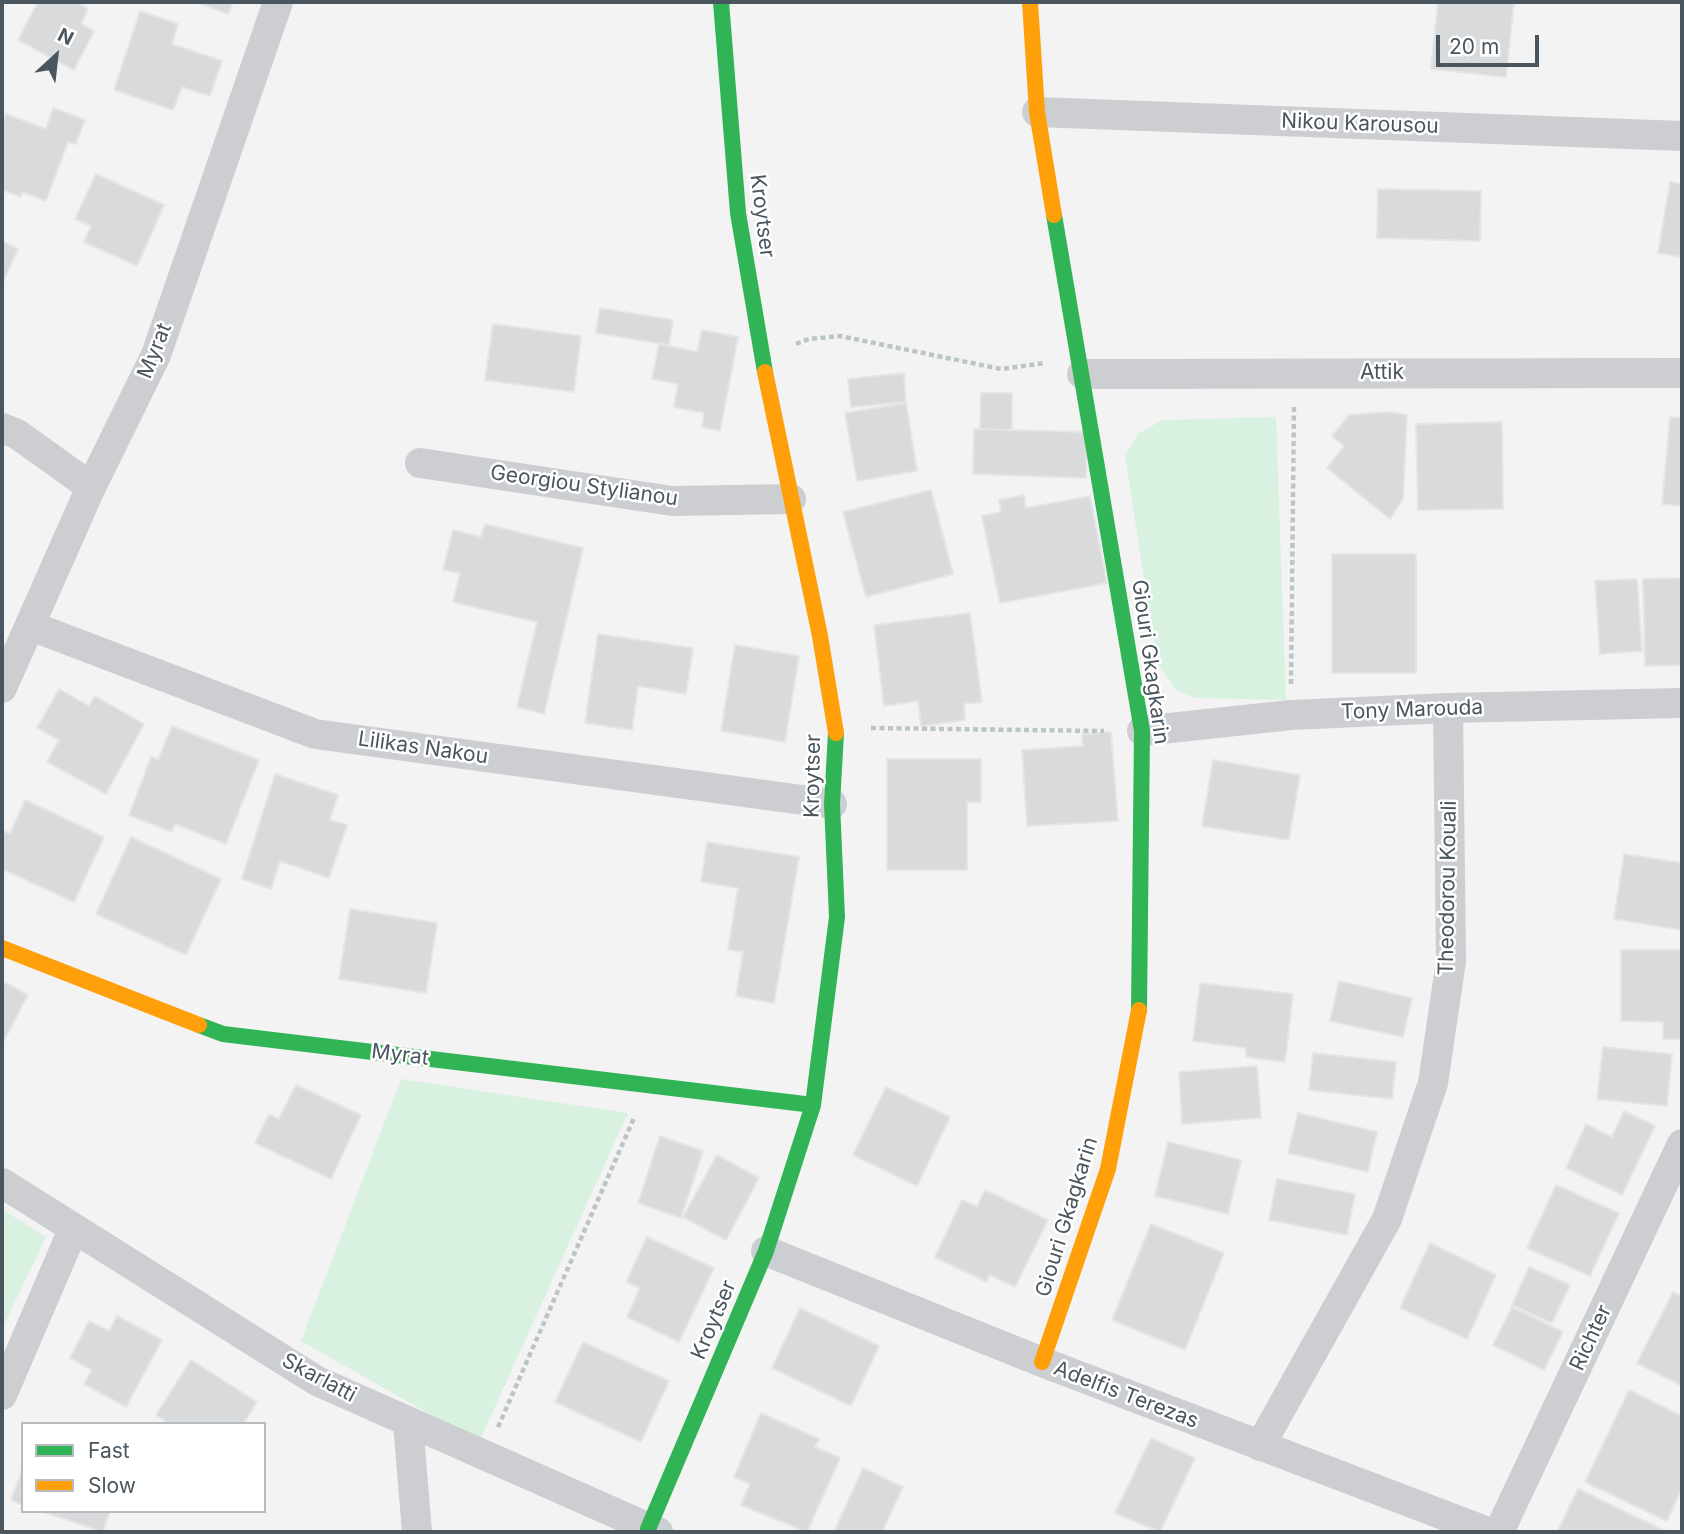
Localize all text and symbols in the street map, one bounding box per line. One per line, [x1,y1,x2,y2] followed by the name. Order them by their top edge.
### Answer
[21,21,91,91] north arrow
[1439,21,1542,65] scale bar
[54,23,77,50] text: N
[1449,34,1499,59] text: 20 m
[1281,109,1439,139] street label: Nikou Karousou
[744,173,780,259] street label: Kroytser
[133,320,177,382] street label: Myrat
[1360,360,1404,386] street label: Attik
[489,460,679,512] street label: Georgiou Stylianou
[1126,578,1174,746] street label: Giouri Gkagkarin
[1340,695,1484,725] street label: Tony Marouda
[356,726,490,770] street label: Lilikas Nakou
[800,734,826,818] street label: Kroytser
[1434,800,1462,976] street label: Theodorou Kouali
[370,1039,430,1071] street label: Myrat
[1031,1134,1103,1300] street label: Giouri Gkagkarin
[686,1276,742,1364] street label: Kroytser
[1565,1301,1617,1375] street label: Richter
[278,1348,360,1408] street label: Skarlatti
[1050,1356,1202,1434] street label: Adelfis Terezas
[21,1422,266,1513] legend
[88,1438,130,1463] text: Fast
[88,1473,136,1498] text: Slow

